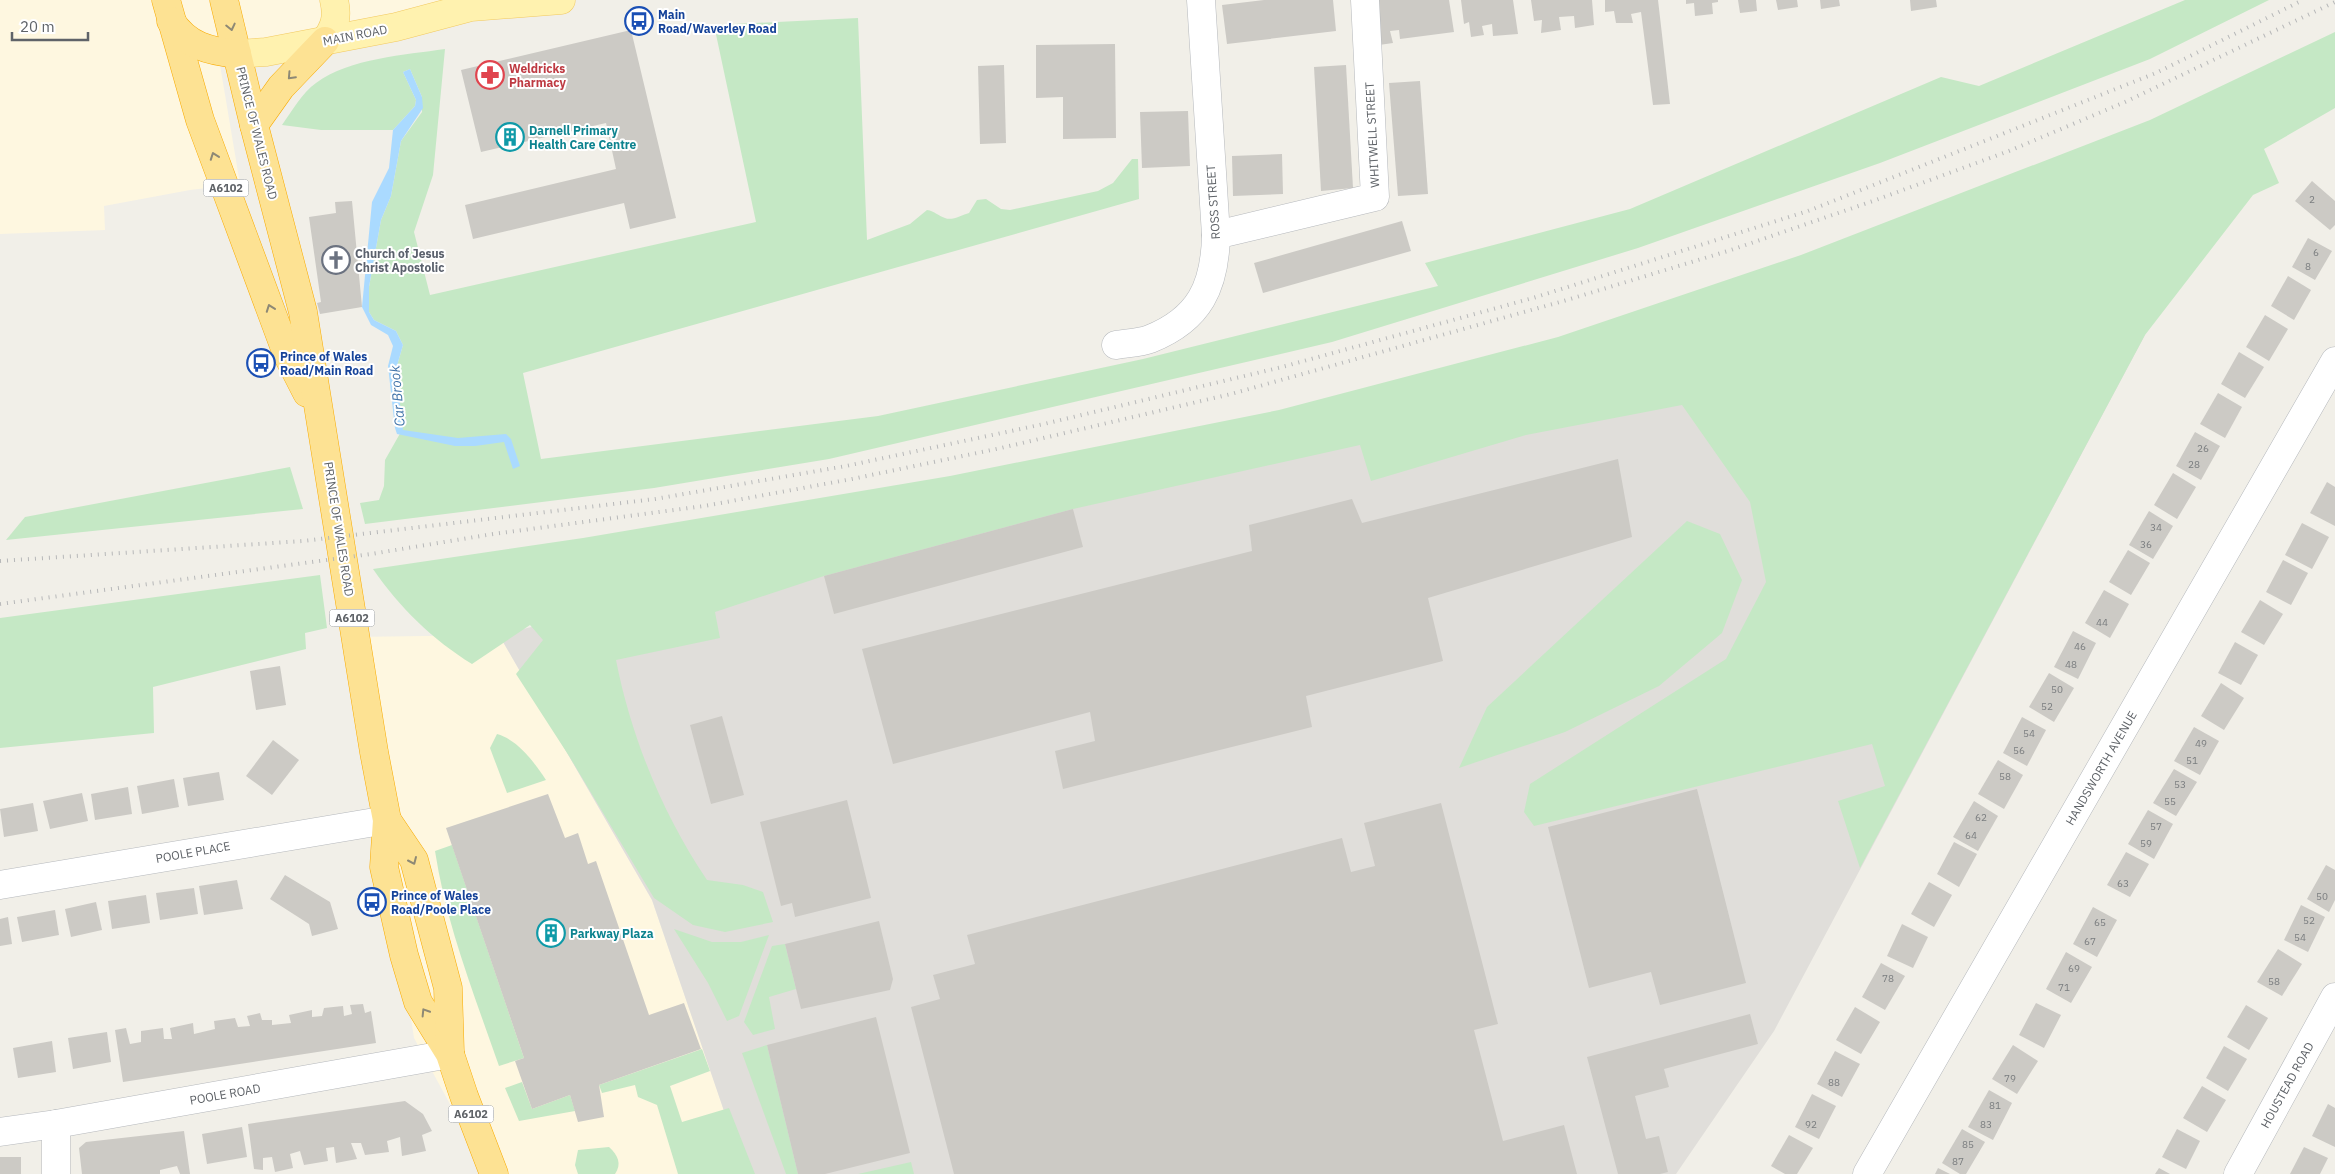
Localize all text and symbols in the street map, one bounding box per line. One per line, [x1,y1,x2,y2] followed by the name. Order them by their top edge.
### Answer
[624,6,654,36] bus stop icon: Main Road/Waverley Road
[658,7,777,36] place label: Main Road/Waverley Road
[12,10,89,42] scale bar
[20,17,55,36] text: 20 m
[322,21,388,49] street label: MAIN ROAD
[225,22,236,31] one-way arrow
[475,60,505,90] pharmacy icon: Weldricks Pharmacy
[509,61,566,90] place label: Weldricks Pharmacy
[233,65,281,201] street label: PRINCE OF WALES ROAD
[288,71,297,80] one-way arrow
[1362,82,1382,188] street label: WHITWELL STREET
[495,122,525,152] building icon: Darnell Primary Health Care Centre
[529,123,637,152] place label: Darnell Primary Health Care Centre
[210,152,220,160] one-way arrow
[1203,164,1223,240] street label: ROSS STREET
[204,180,248,197] road number: A6102
[2309,193,2315,206] house number: 2
[321,245,351,275] church icon: Church of Jesus Christ Apostolic
[355,246,445,275] place label: Church of Jesus Christ Apostolic
[2313,246,2319,259] house number: 6
[2305,260,2311,273] house number: 8
[266,304,276,313] one-way arrow
[246,348,276,378] bus stop icon: Prince of Wales Road/Main Road
[280,349,373,378] place label: Prince of Wales Road/Main Road
[385,364,409,427] water label: Car Brook
[2197,442,2209,455] house number: 26
[2188,458,2200,471] house number: 28
[321,461,357,597] street label: PRINCE OF WALES ROAD
[2150,521,2162,534] house number: 34
[2140,538,2152,551] house number: 36
[330,610,374,626] road number: A6102
[2096,616,2108,629] house number: 44
[2074,640,2086,653] house number: 46
[2065,658,2077,671] house number: 48
[2051,683,2063,696] house number: 50
[2041,700,2053,713] house number: 52
[2062,708,2140,828] street label: HANDSWORTH AVENUE
[2023,727,2035,740] house number: 54
[2195,737,2207,750] house number: 49
[2013,744,2025,757] house number: 56
[2186,754,2198,767] house number: 51
[1999,770,2011,783] house number: 58
[2174,778,2186,791] house number: 53
[2164,795,2176,808] house number: 55
[1975,811,1987,824] house number: 62
[2150,820,2162,833] house number: 57
[1965,829,1977,842] house number: 64
[2140,837,2152,850] house number: 59
[154,838,232,866] street label: POOLE PLACE
[406,856,417,865] one-way arrow
[2117,877,2129,890] house number: 63
[357,887,387,917] bus stop icon: Prince of Wales Road/Poole Place
[391,888,491,917] place label: Prince of Wales Road/Poole Place
[2316,890,2328,903] house number: 50
[2303,914,2315,927] house number: 52
[2094,916,2106,929] house number: 65
[536,918,566,948] building icon: Parkway Plaza
[570,926,654,941] place label: Parkway Plaza
[2294,931,2306,944] house number: 54
[2084,935,2096,948] house number: 67
[2068,962,2080,975] house number: 69
[1882,972,1894,985] house number: 78
[2268,975,2280,988] house number: 58
[2058,981,2070,994] house number: 71
[421,1009,431,1018] one-way arrow
[2257,1039,2317,1131] street label: HOUSTEAD ROAD
[2004,1072,2016,1085] house number: 79
[1828,1076,1840,1089] house number: 88
[188,1080,262,1108] street label: POOLE ROAD
[1989,1099,2001,1112] house number: 81
[448,1106,494,1122] road number: A6102
[1805,1118,1817,1131] house number: 92
[1980,1118,1992,1131] house number: 83
[1962,1138,1974,1151] house number: 85
[1952,1155,1964,1168] house number: 87

